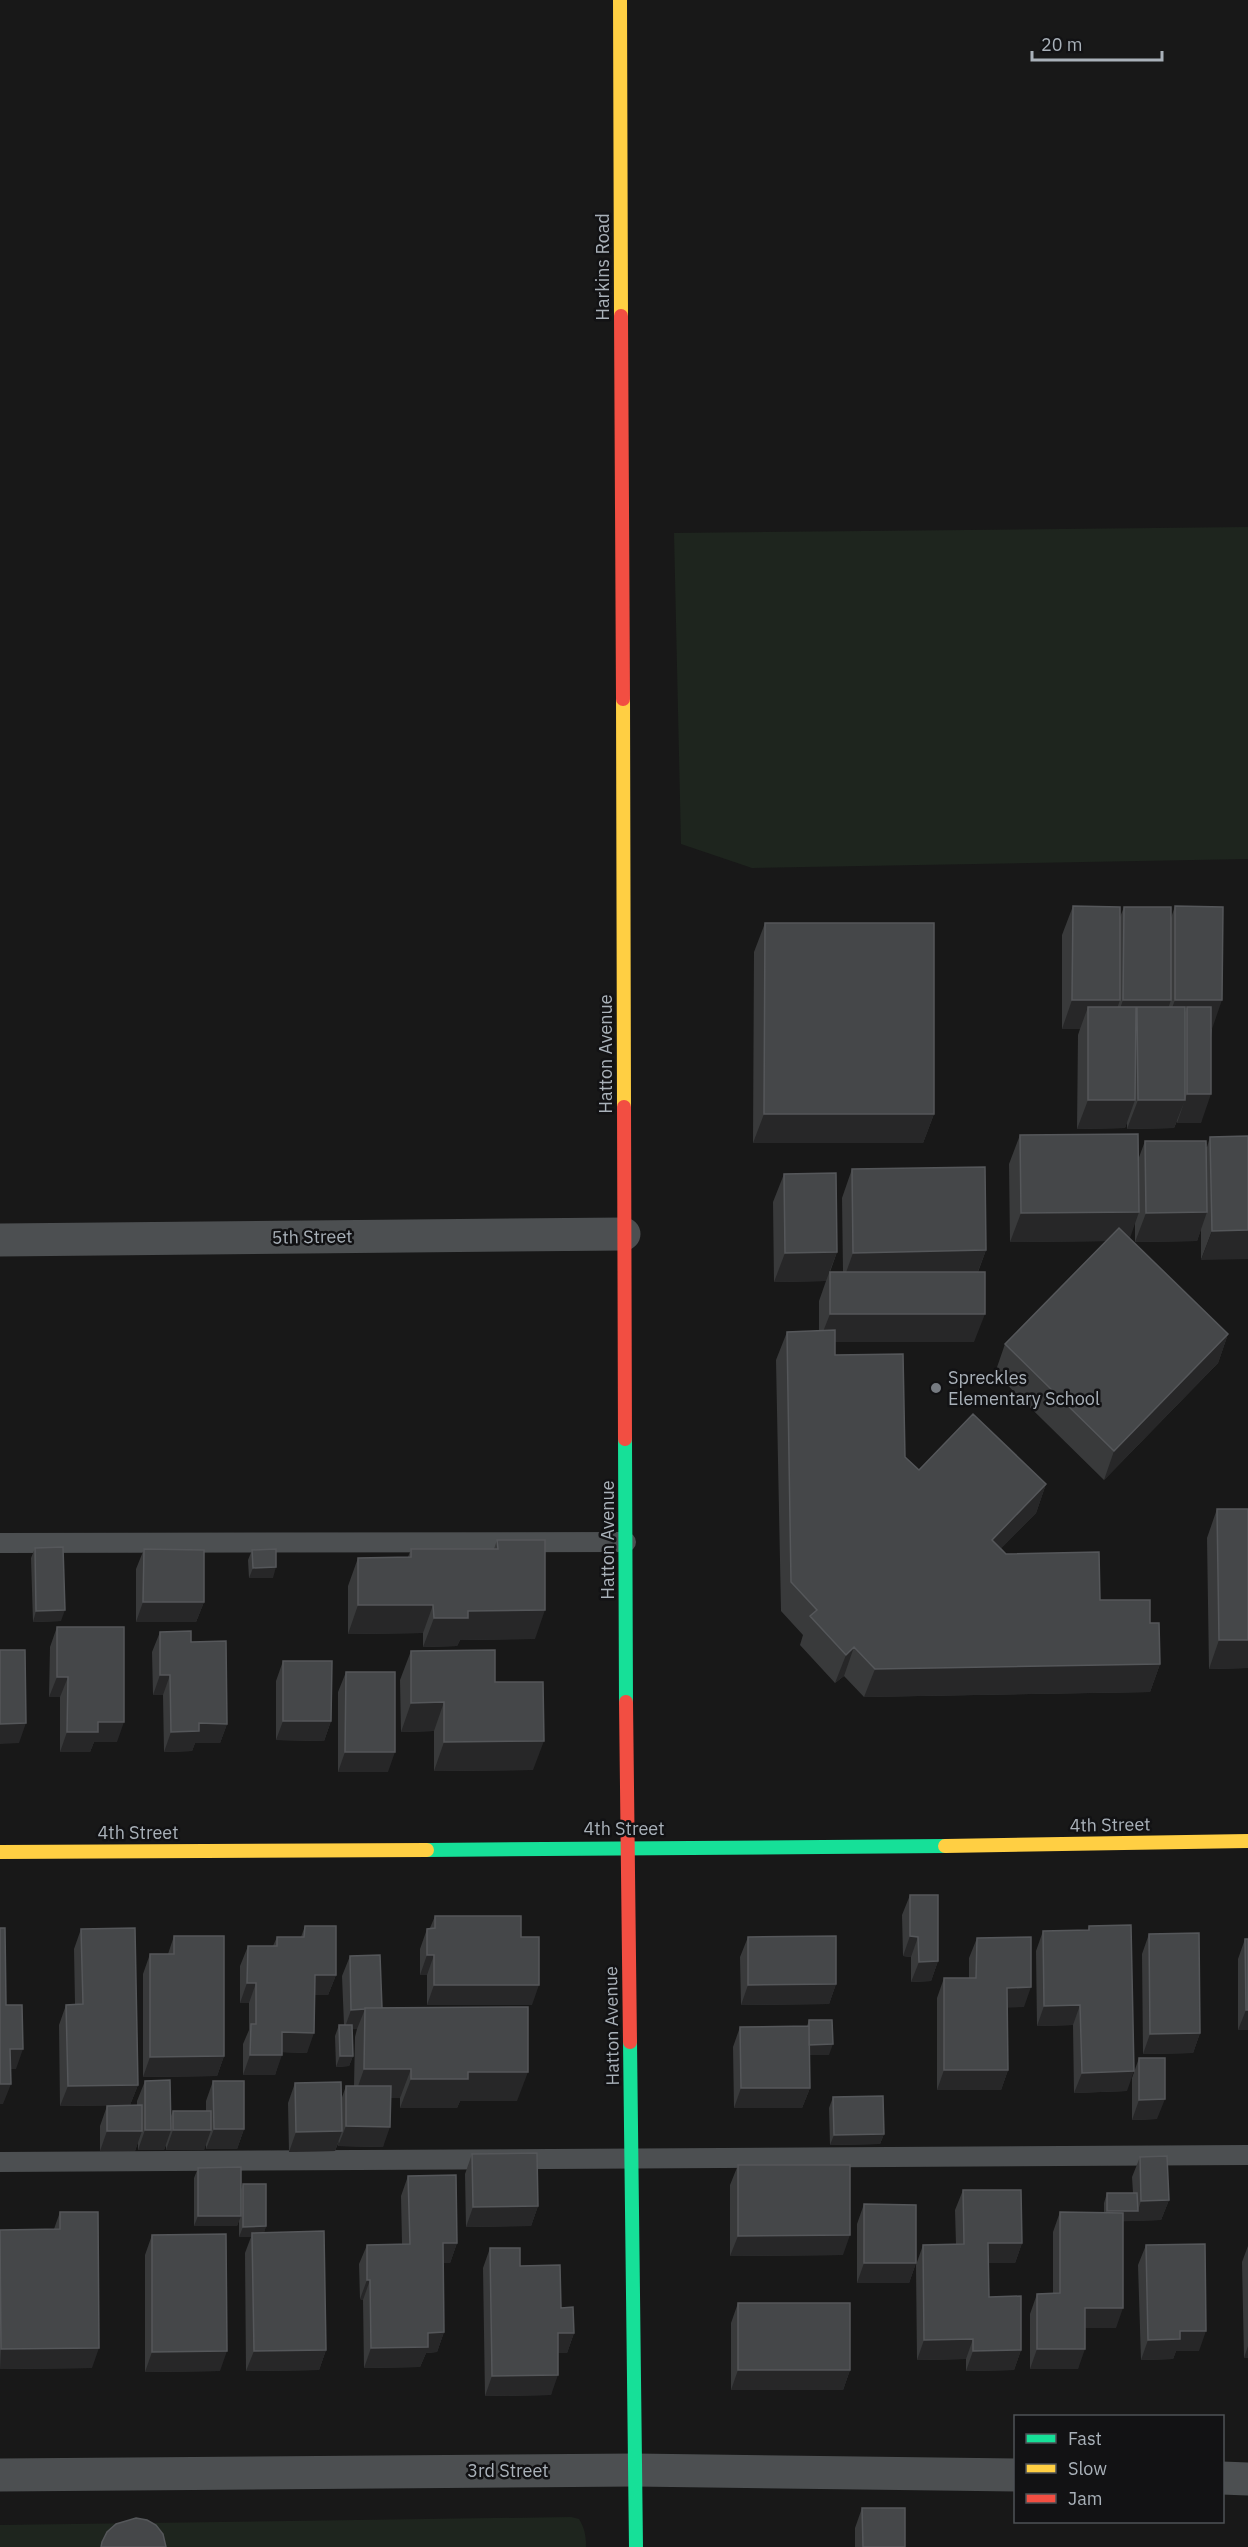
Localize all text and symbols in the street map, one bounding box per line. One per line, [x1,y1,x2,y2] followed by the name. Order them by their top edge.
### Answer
[1032,24,1162,62] scale bar
[1041,33,1083,56] text: 20 m
[591,213,614,321] street label: Harkins Road
[594,994,617,1114] street label: Hatton Avenue
[271,1224,353,1249] street label: 5th Street
[948,1366,1100,1410] place label: Spreckles Elementary School
[929,1381,943,1395] marker: Spreckles Elementary School
[596,1480,619,1600] street label: Hatton Avenue
[1069,1812,1151,1837] street label: 4th Street
[584,1817,664,1840] street label: 4th Street
[98,1821,178,1844] street label: 4th Street
[599,1966,624,2086] street label: Hatton Avenue
[1014,2415,1224,2523] legend
[1068,2427,1102,2450] text: Fast
[1068,2457,1107,2480] text: Slow
[467,2459,549,2482] street label: 3rd Street
[1068,2487,1103,2510] text: Jam

